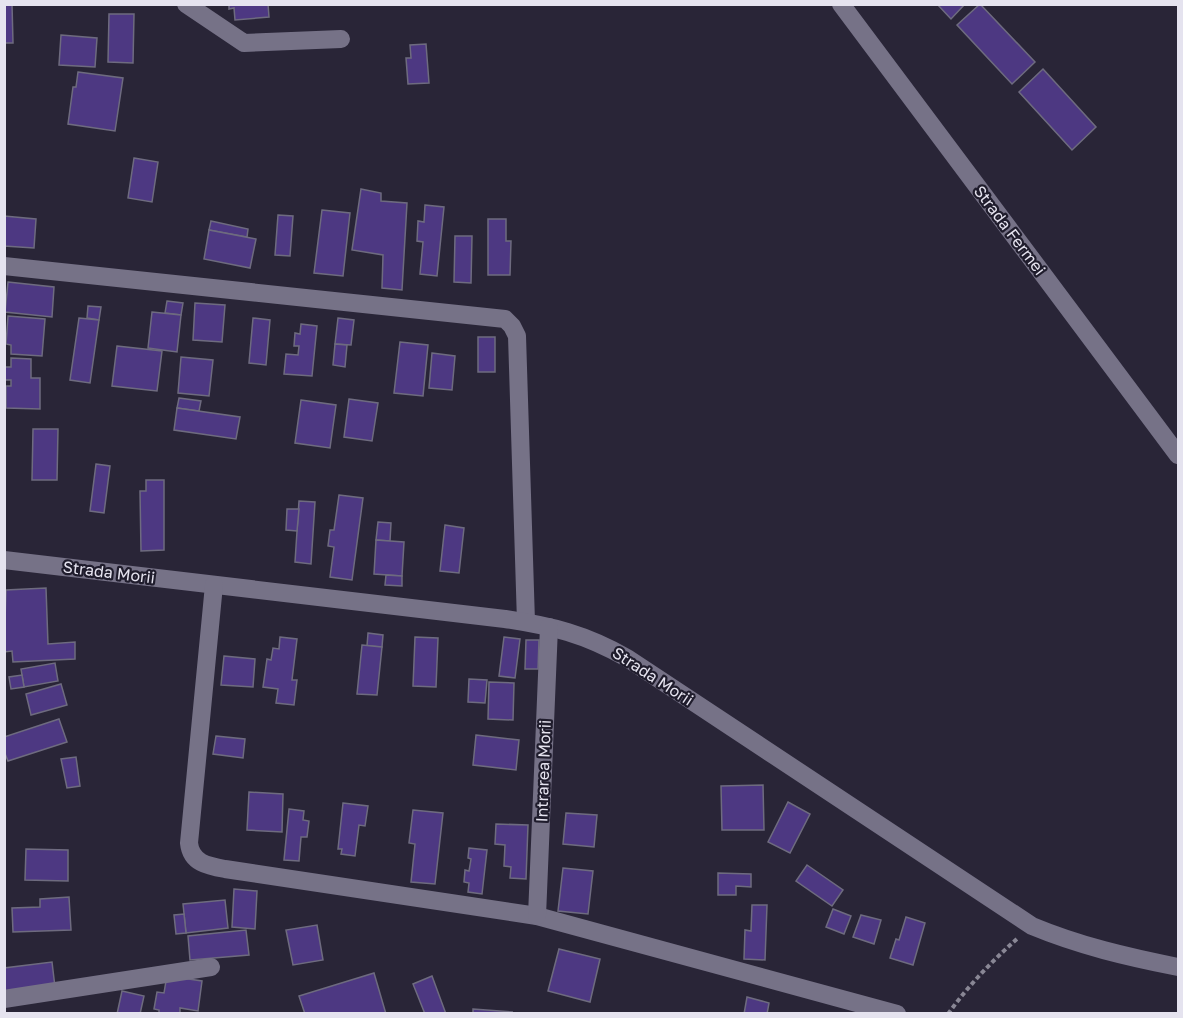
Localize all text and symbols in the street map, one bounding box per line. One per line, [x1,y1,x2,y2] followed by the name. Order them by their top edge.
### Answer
[970,181,1050,279] street label: Strada Fermei
[62,556,156,588] street label: Strada Morii
[609,642,697,710] street label: Strada Morii
[531,719,555,823] street label: Intrarea Morii

